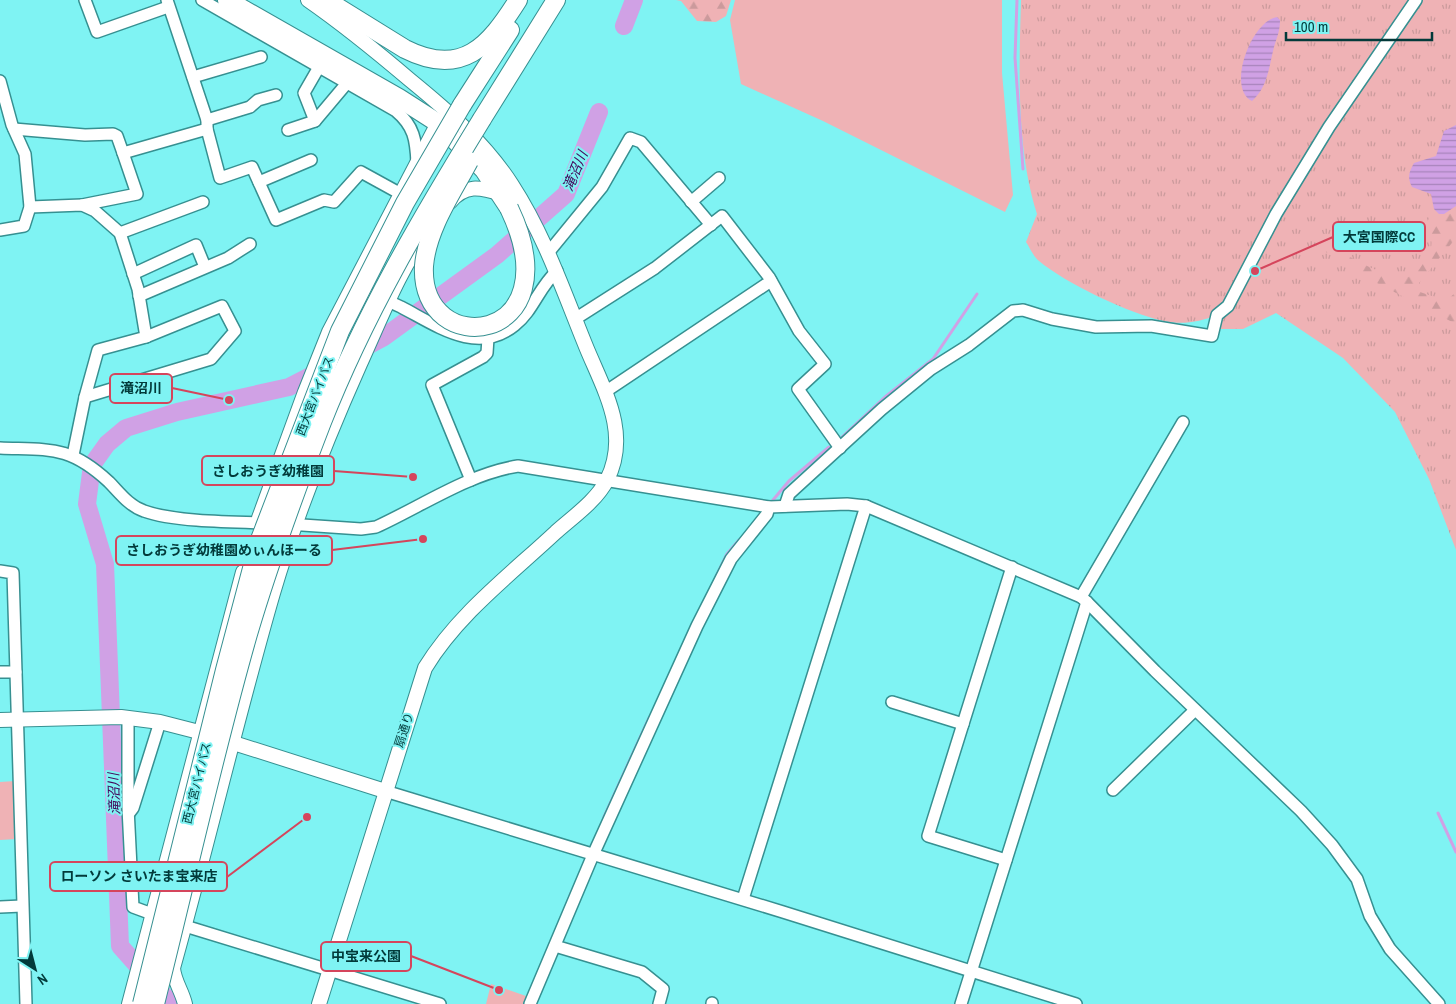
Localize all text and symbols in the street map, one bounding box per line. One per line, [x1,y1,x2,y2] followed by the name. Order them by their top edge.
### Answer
[1286,10,1432,42] scale bar
[1294,16,1328,37] text: 100 m
[559,146,592,194] water label: 滝沼川
[1333,222,1425,251] callout: 大宮国際CC
[1343,228,1415,246] text: 大宮国際CC
[293,354,337,438] street label: 西大宮バイパス
[110,374,172,403] callout: 滝沼川
[120,379,162,397] text: 滝沼川
[202,456,334,485] callout: さしおうぎ幼稚園
[212,462,324,480] text: さしおうぎ幼稚園
[116,536,332,565] callout: さしおうぎ幼稚園めぃんほーる
[126,541,322,559] text: さしおうぎ幼稚園めぃんほーる
[391,710,417,750] street label: 扇通り
[179,740,215,826] street label: 西大宮バイパス
[104,771,124,815] water label: 滝沼川
[50,862,227,891] callout: ローソン さいたま宝来店
[61,867,217,885] text: ローソン さいたま宝来店
[321,942,411,971] callout: 中宝来公園
[10,944,60,994] north arrow
[331,947,401,965] text: 中宝来公園
[34,970,51,989] text: N

